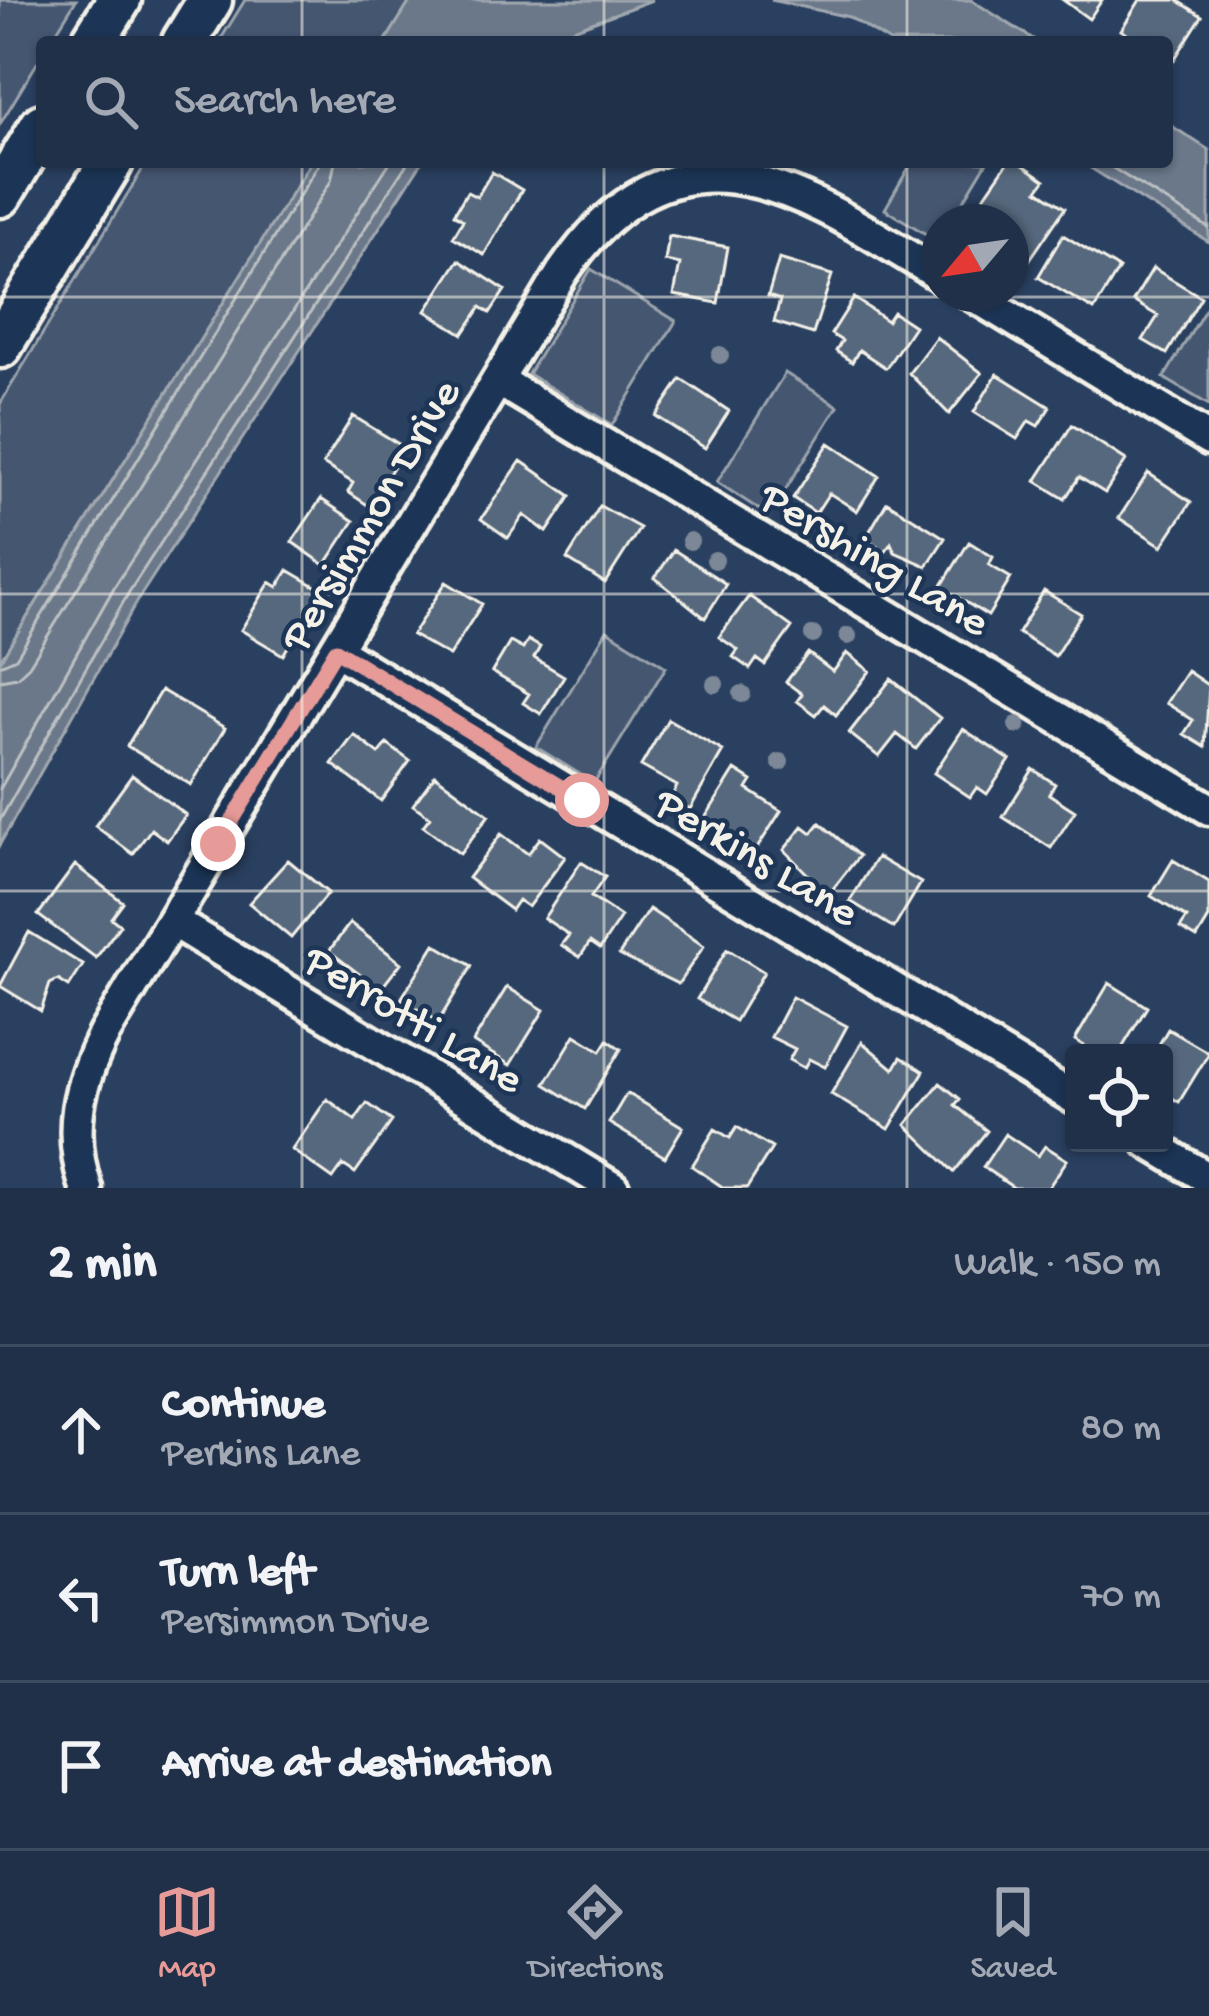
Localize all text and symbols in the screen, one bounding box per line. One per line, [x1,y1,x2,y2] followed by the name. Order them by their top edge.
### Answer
[36,36,1173,168] search box
[78,69,144,135] icon: search
[174,76,396,129] text: Search here
[921,204,1029,312] north arrow
[270,371,476,664] street label: Persimmon Drive
[747,472,998,652] street label: Pershing Lane
[555,773,609,827] route start
[642,778,867,942] street label: Perkins Lane
[191,817,245,871] route end
[291,935,532,1109] street label: Perrotti Lane
[1065,1044,1173,1152] map controls
[1065,1044,1173,1152] button: locate
[48,1236,157,1296] text: 2 min
[954,1243,1161,1289] text: Walk · 150 m
[162,1380,325,1433] text: Continue
[48,1397,114,1463] icon: ahead
[1081,1407,1161,1453] text: 80 m
[162,1433,360,1479] text: Perkins Lane
[162,1548,314,1601] text: Turn left
[48,1565,114,1631] icon: left
[1082,1575,1161,1621] text: 70 m
[162,1601,429,1647] text: Persimmon Drive
[48,1733,114,1799] icon: arrive
[162,1739,551,1792] text: Arrive at destination
[154,1879,220,1989] tab: Map
[528,1879,662,1989] tab: Directions
[970,1879,1055,1989] tab: Saved

